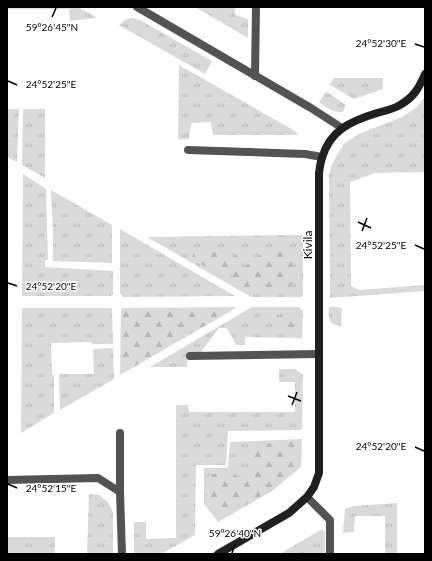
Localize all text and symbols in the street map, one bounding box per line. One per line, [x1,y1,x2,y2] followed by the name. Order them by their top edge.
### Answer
[26,21,78,33] text: 59°26'45"N
[356,37,406,49] text: 24°52'30"E
[26,78,76,90] text: 24°52'25"E
[300,231,315,259] street label: Kivila
[356,239,406,251] text: 24°52'25"E
[26,280,76,292] text: 24°52'20"E
[356,440,406,452] text: 24°52'20"E
[26,482,76,494] text: 24°52'15"E
[209,527,261,539] text: 59°26'40"N

